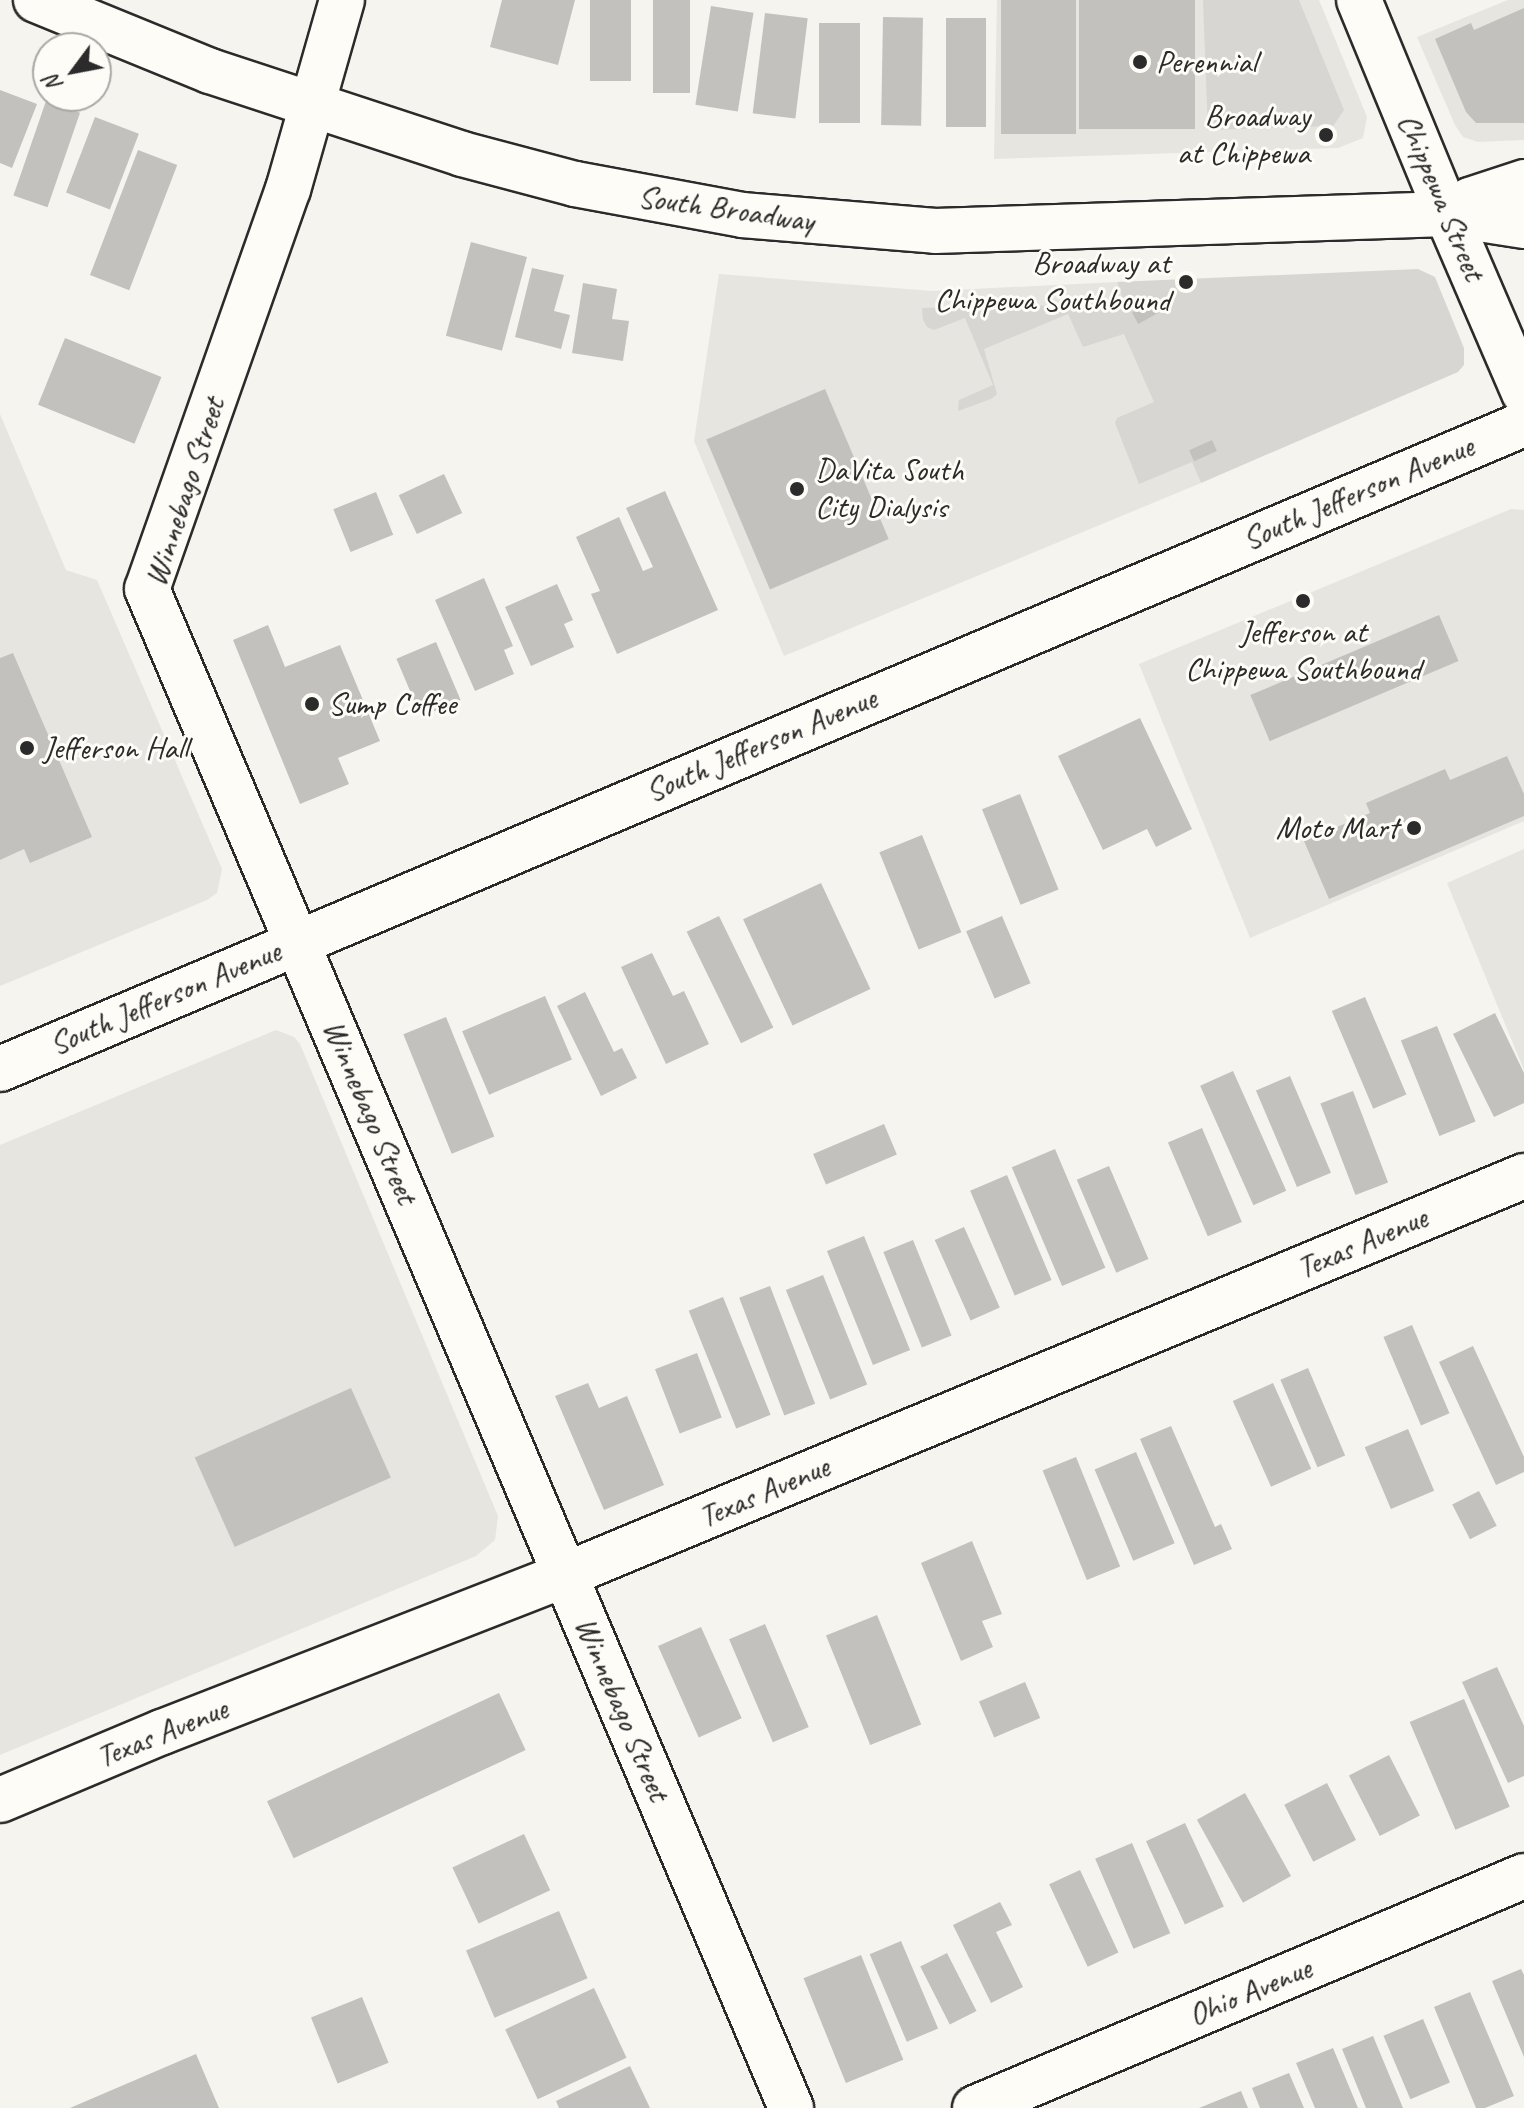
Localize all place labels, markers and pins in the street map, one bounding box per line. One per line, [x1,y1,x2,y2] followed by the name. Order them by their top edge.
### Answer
[1156,43,1257,81] place label: Perennial
[1131,53,1149,71] marker: Perennial
[1177,98,1310,173] place label: Broadway at Chippewa
[1317,126,1335,144] marker: Broadway at Chippewa
[935,245,1170,320] place label: Broadway at Chippewa Southbound
[1177,273,1195,291] marker: Broadway at Chippewa Southbound
[815,452,964,527] place label: DaVita South City Dialysis
[786,478,808,500] marker: DaVita South City Dialysis
[1294,592,1312,610] marker: Jefferson at Chippewa Southbound
[1185,614,1421,689] place label: Jefferson at Chippewa Southbound
[328,685,456,723] place label: Sump Coffee
[303,695,321,713] marker: Sump Coffee
[43,729,188,767] place label: Jefferson Hall
[18,739,36,757] marker: Jefferson Hall
[1275,809,1398,847] place label: Moto Mart
[1405,819,1423,837] marker: Moto Mart

